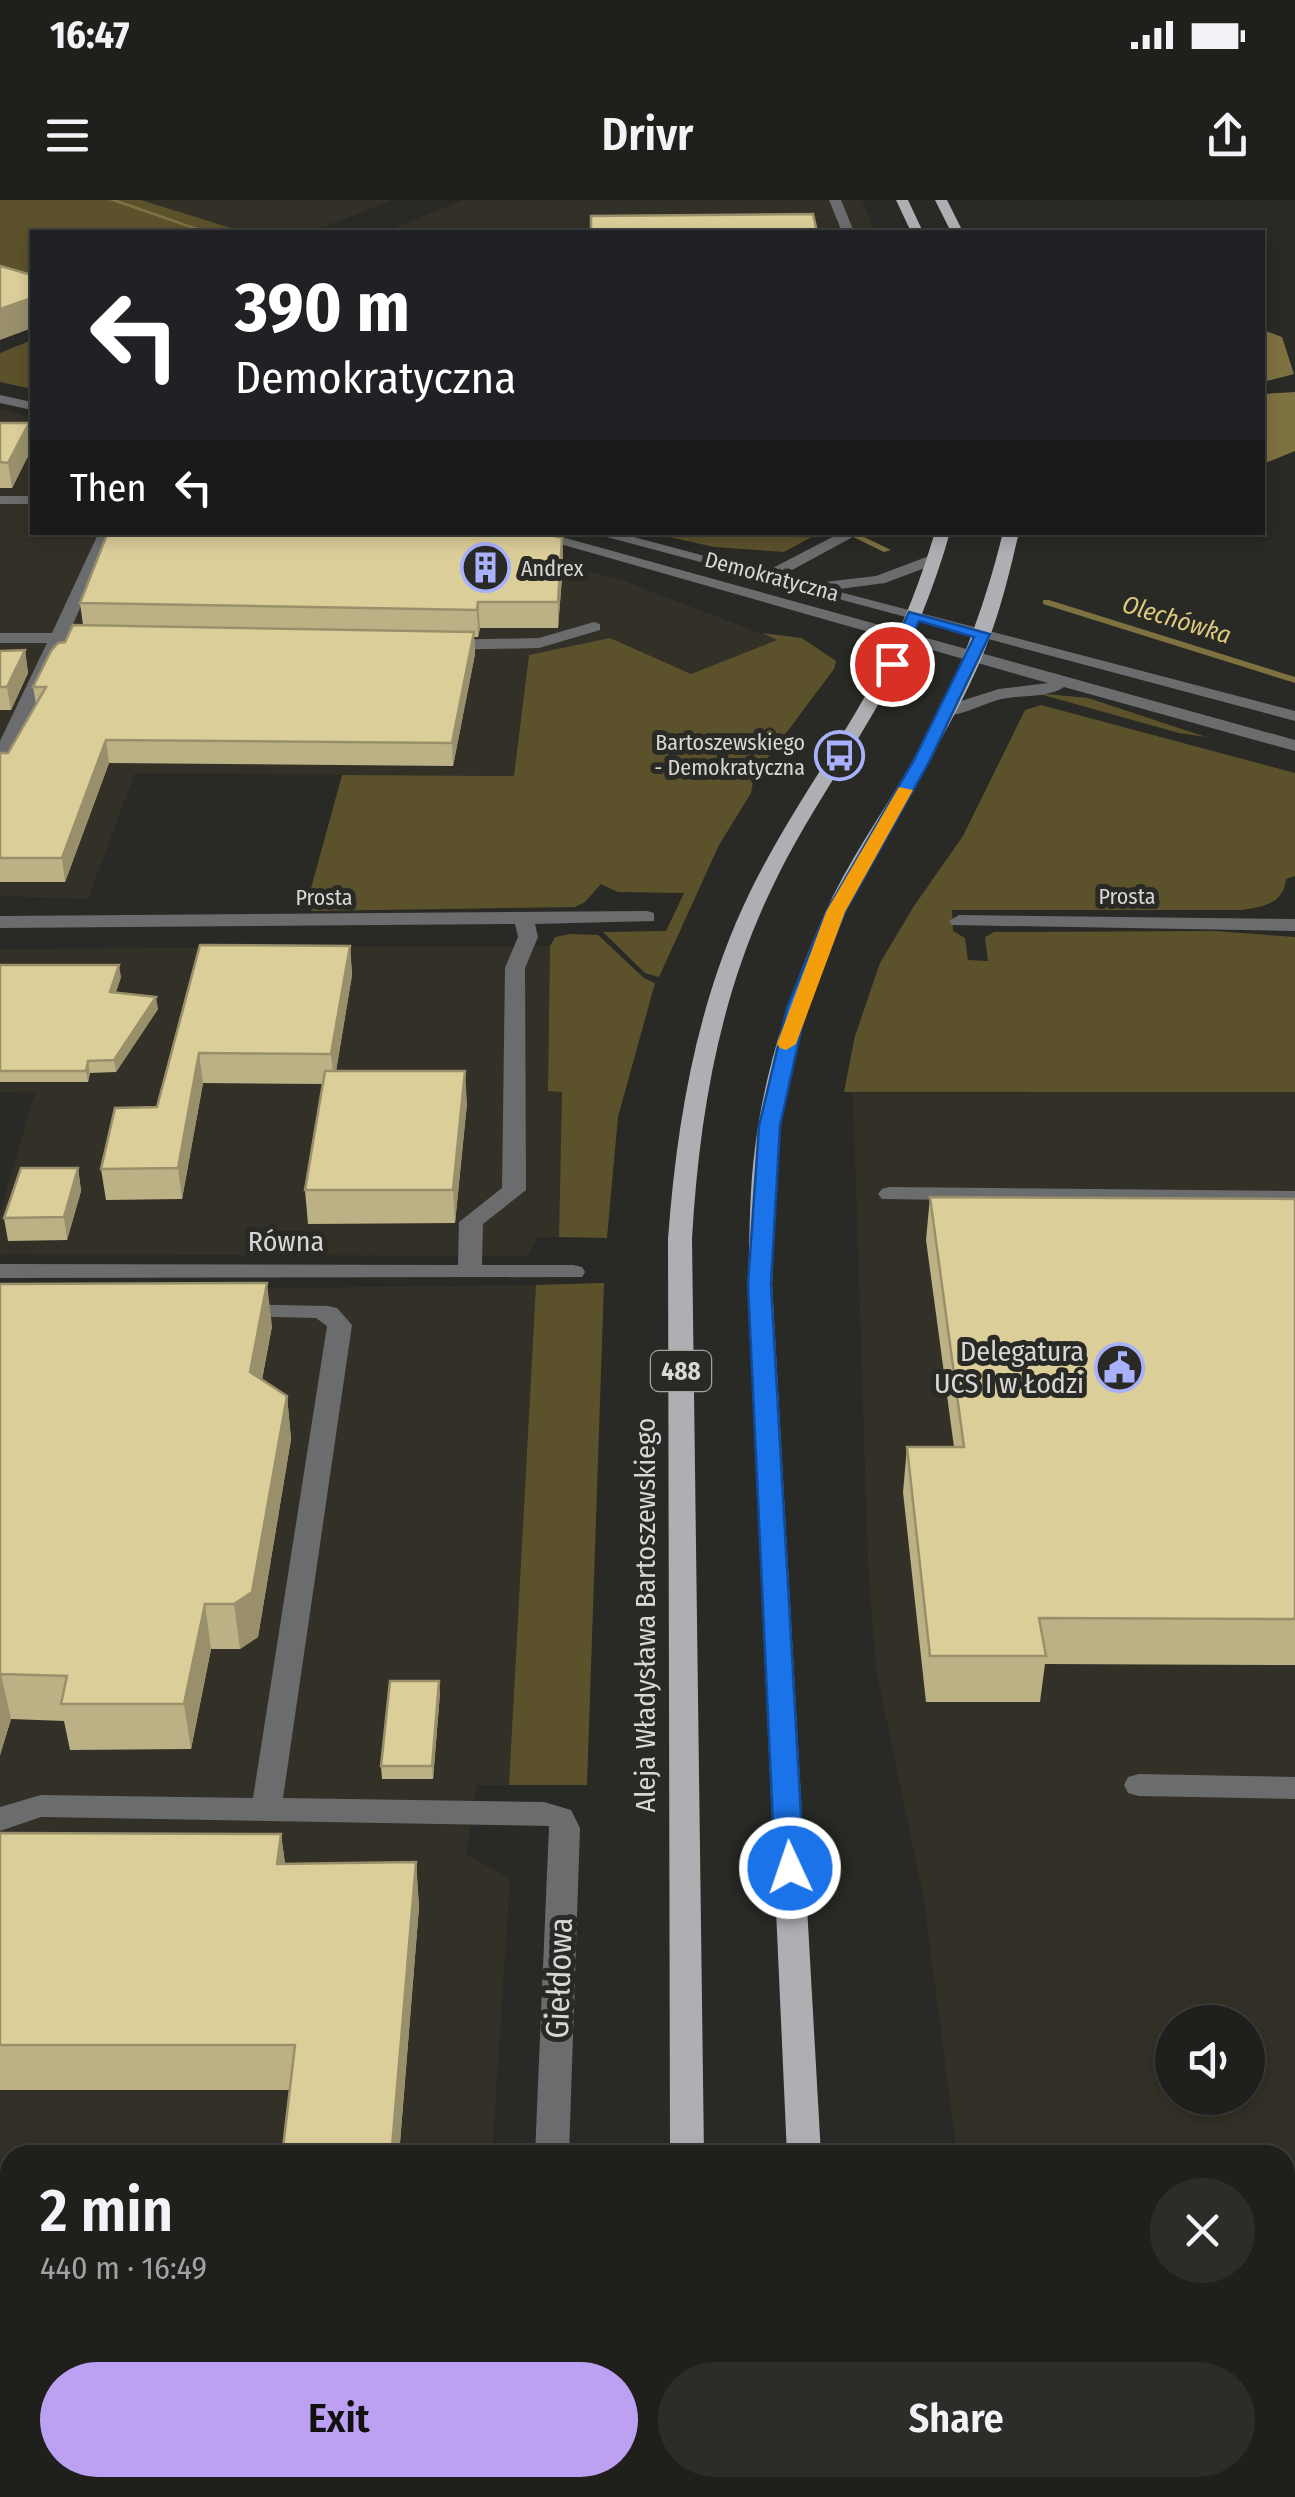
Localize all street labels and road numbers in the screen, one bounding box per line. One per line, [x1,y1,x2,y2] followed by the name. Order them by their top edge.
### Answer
[702,546,842,607] street label: Demokratyczna
[1099,883,1155,910] street label: Prosta
[296,884,352,911] street label: Prosta
[248,1225,324,1258] street label: Równa
[651,1351,711,1391] road number: 488
[629,1417,662,1813] street label: Aleja Władysława Bartoszewskiego
[538,1917,580,2039] street label: Giełdowa

